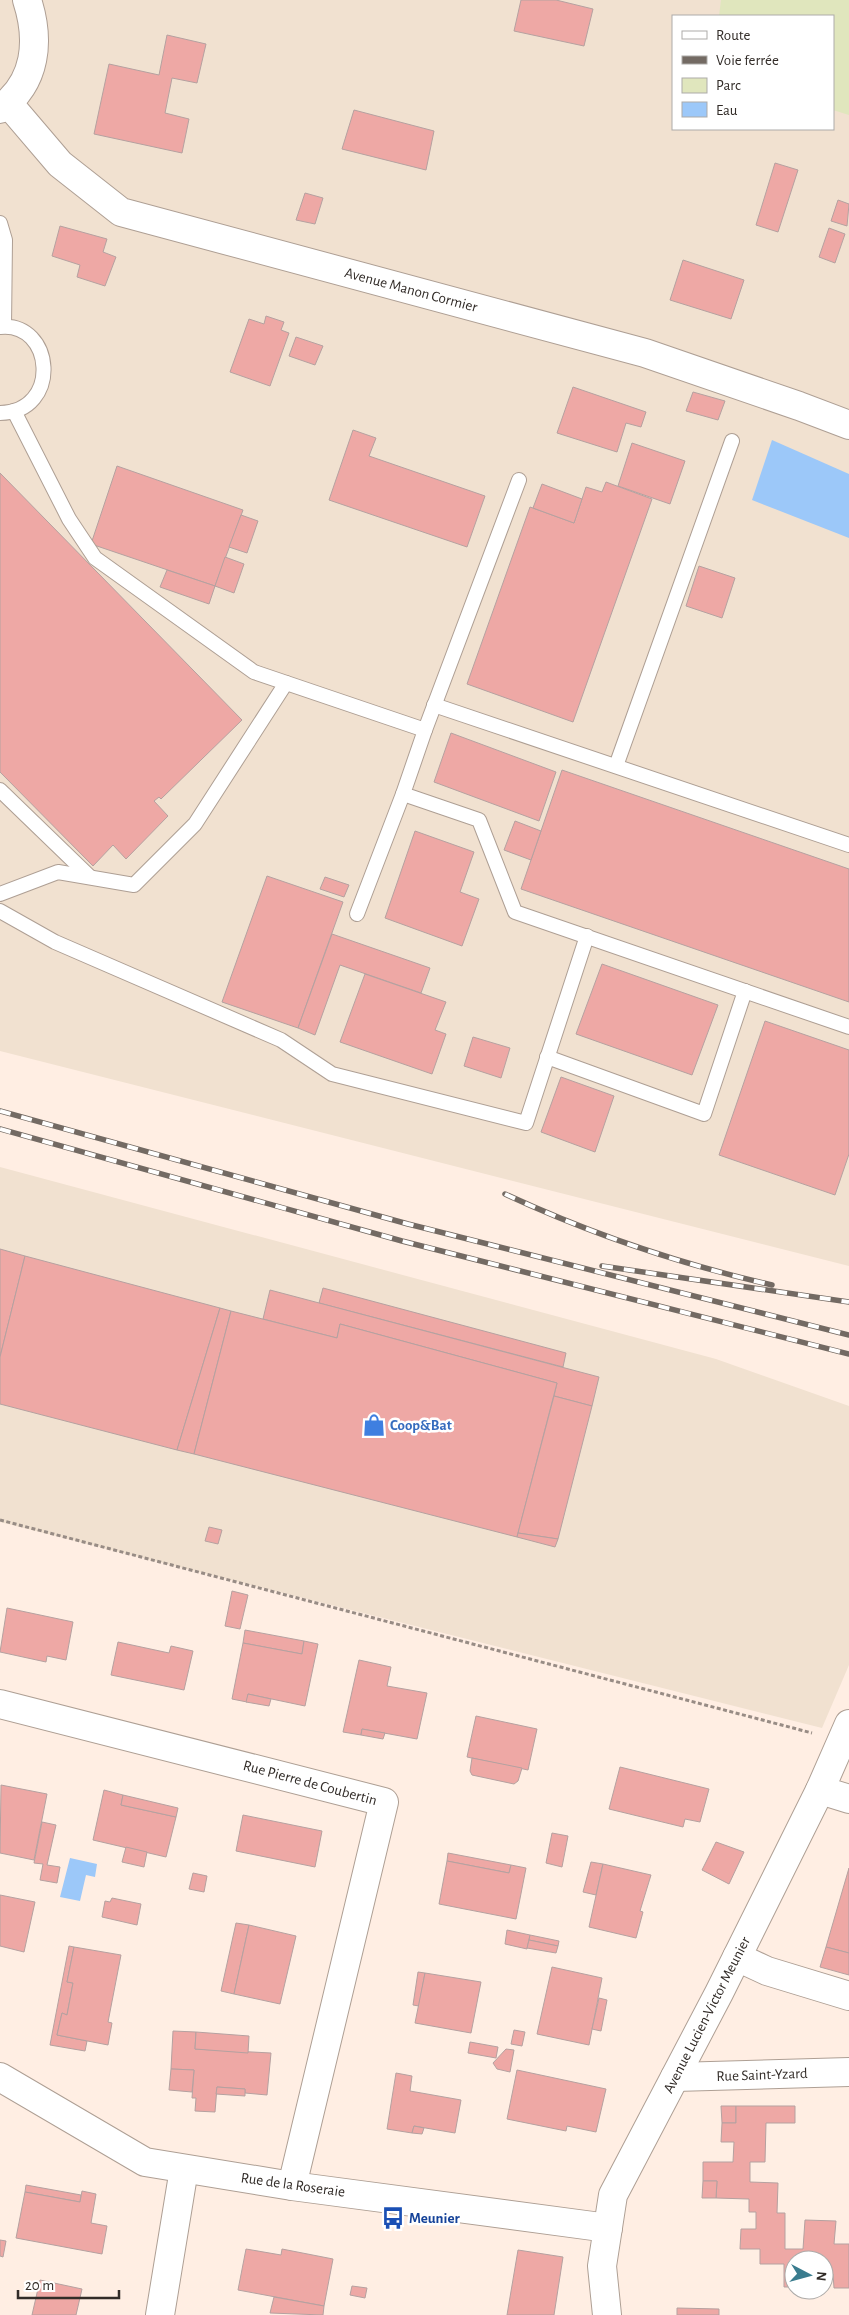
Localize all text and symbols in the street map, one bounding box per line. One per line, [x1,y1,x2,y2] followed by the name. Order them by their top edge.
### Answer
[672,15,834,130] legend
[716,28,750,43] text: Route
[716,53,779,68] text: Voie ferrée
[716,78,741,93] text: Parc
[716,103,738,118] text: Eau
[343,265,479,315] street label: Avenue Manon Cormier
[361,1412,387,1438] shop icon: Coop&Bat
[390,1418,452,1433] place label: Coop&Bat
[242,1758,378,1808] street label: Rue Pierre de Coubertin
[661,1934,753,2096] street label: Avenue Lucien-Victor Meunier
[716,2066,808,2084] street label: Rue Saint-Yzard
[240,2170,346,2200] street label: Rue de la Roseraie
[380,2205,406,2231] bus stop icon: Meunier
[409,2211,460,2226] place label: Meunier
[784,2250,834,2300] north arrow
[18,2268,119,2300] scale bar
[813,2271,828,2282] text: N
[25,2278,54,2293] text: 20 m

